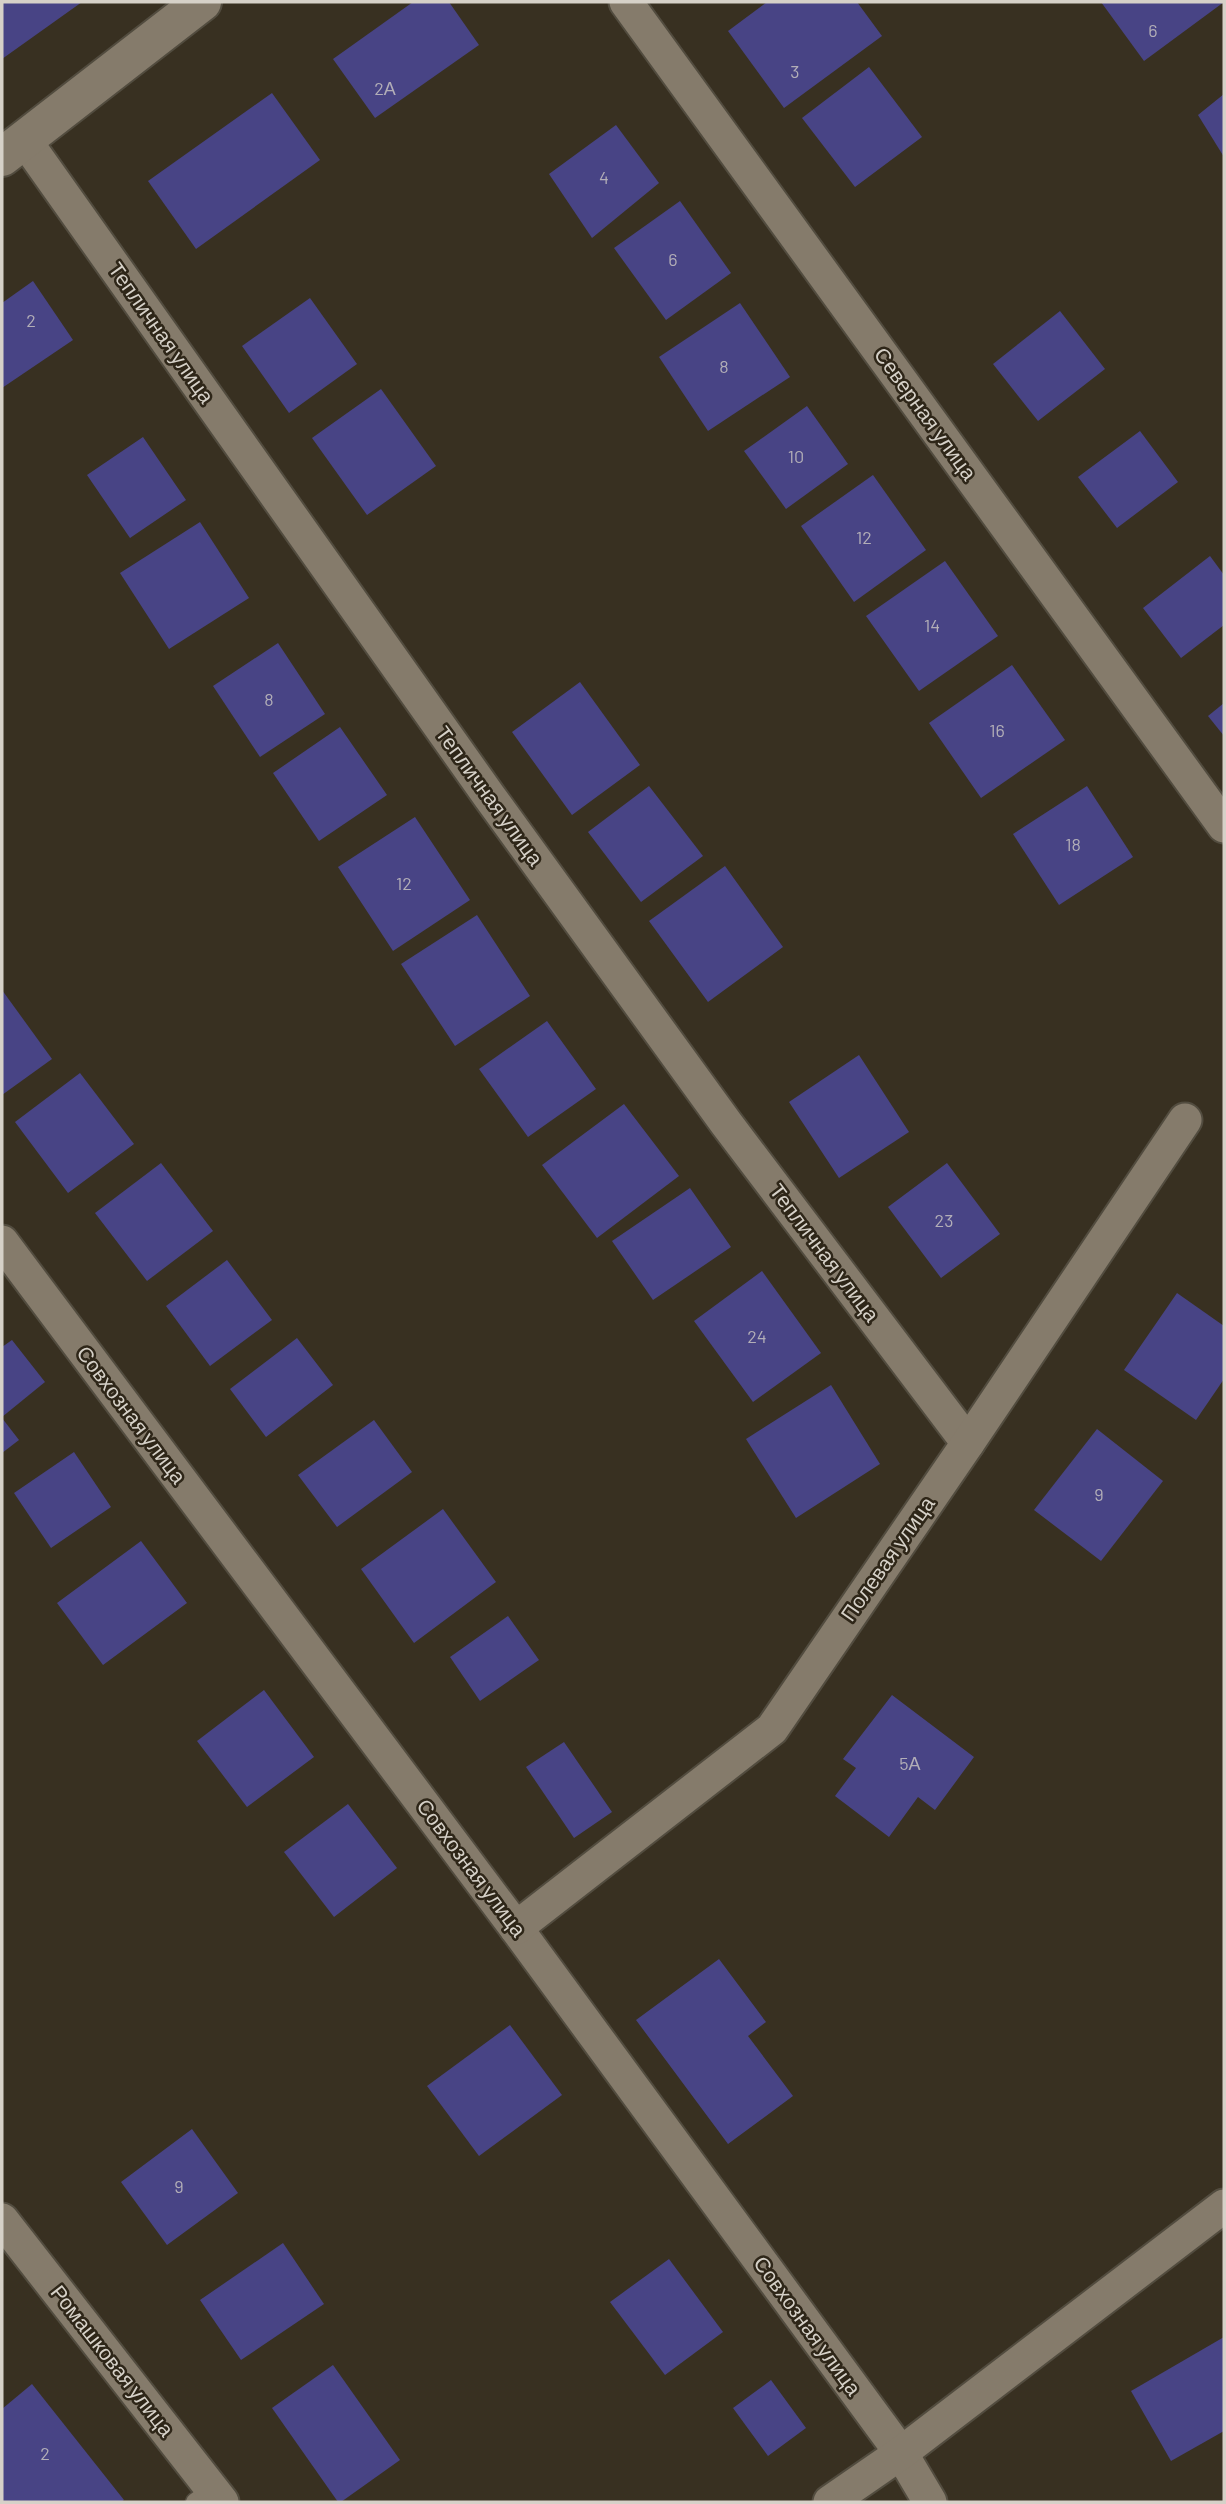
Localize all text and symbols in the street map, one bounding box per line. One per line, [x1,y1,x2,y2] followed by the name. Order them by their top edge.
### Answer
[1148,19,1158,41] house number: 6
[790,60,800,82] house number: 3
[374,77,396,99] house number: 2А
[599,166,609,188] house number: 4
[668,248,678,270] house number: 6
[104,257,220,408] street label: Тепличная улица
[26,309,36,331] house number: 2
[870,342,983,485] street label: Северная улица
[719,355,729,377] house number: 8
[788,445,804,467] house number: 10
[856,526,872,548] house number: 12
[924,614,940,636] house number: 14
[264,688,274,710] house number: 8
[989,719,1005,741] house number: 16
[431,721,549,870] street label: Тепличная улица
[1065,833,1081,855] house number: 18
[396,872,412,894] house number: 12
[765,1178,885,1326] street label: Тепличная улица
[935,1209,953,1231] house number: 23
[747,1325,767,1347] house number: 24
[72,1340,192,1488] street label: Совхозная улица
[1094,1483,1104,1505] house number: 9
[835,1491,939,1625] street label: Полевая улица
[899,1752,921,1774] house number: 5А
[412,1793,532,1941] street label: Совхозная улица
[174,2175,184,2197] house number: 9
[749,2251,867,2400] street label: Совхозная улица
[46,2280,180,2441] street label: Ромашковая улица
[40,2442,50,2464] house number: 2

